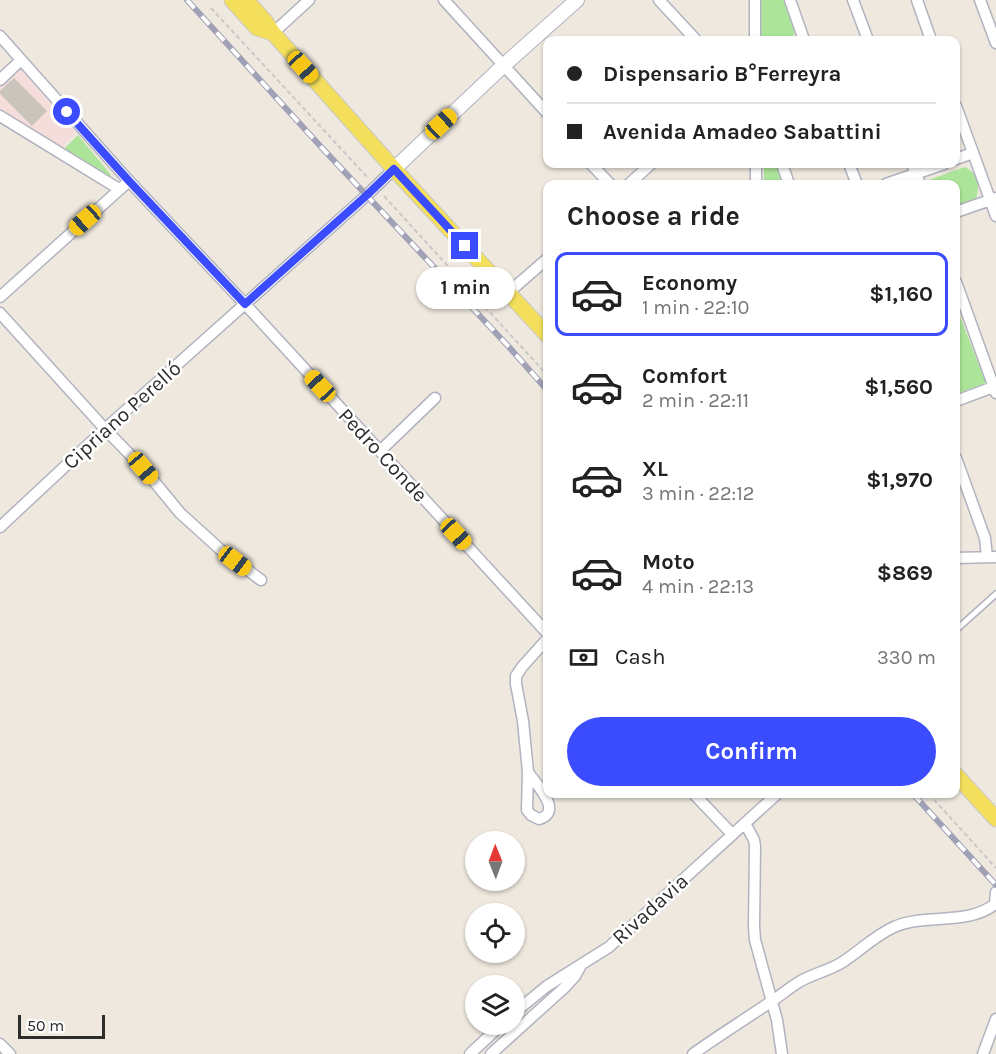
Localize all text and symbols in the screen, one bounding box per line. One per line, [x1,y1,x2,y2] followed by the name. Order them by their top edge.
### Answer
[284,48,322,86] car
[603,61,841,87] text: Dispensario B°Ferreyra
[53,98,80,125] route start
[422,105,460,143] car
[603,119,882,145] text: Avenida Amadeo Sabattini
[567,200,740,232] text: Choose a ride
[66,201,104,239] car
[451,232,478,259] route end
[416,267,514,309] callout: 1 min
[570,267,624,321] icon: car
[642,270,737,296] text: Economy
[440,276,491,299] text: 1 min
[869,281,933,307] text: $1,160
[642,296,749,319] text: 1 min · 22:10
[58,356,186,474] street label: Cipriano Perelló
[570,360,624,414] icon: car
[642,363,727,389] text: Comfort
[301,367,339,405] car
[864,374,933,400] text: $1,560
[642,389,749,412] text: 2 min · 22:11
[334,403,432,507] street label: Pedro Conde
[125,448,161,488] car
[570,453,624,507] icon: car
[642,456,668,482] text: XL
[866,467,933,493] text: $1,970
[642,482,754,505] text: 3 min · 22:12
[437,515,475,553] car
[215,543,255,579] car
[570,546,624,600] icon: car
[642,549,695,575] text: Moto
[877,560,933,586] text: $869
[642,575,754,598] text: 4 min · 22:13
[567,641,600,674] icon: cash
[615,644,665,670] text: Cash
[877,646,936,669] text: 330 m
[567,717,936,786] button: Confirm
[465,831,525,891] north arrow
[465,831,525,1035] map controls
[607,869,693,949] street label: Rivadavia
[465,903,525,963] button: locate
[465,975,525,1035] button: layers
[18,1012,105,1040] scale bar
[27,1016,64,1035] text: 50 m

